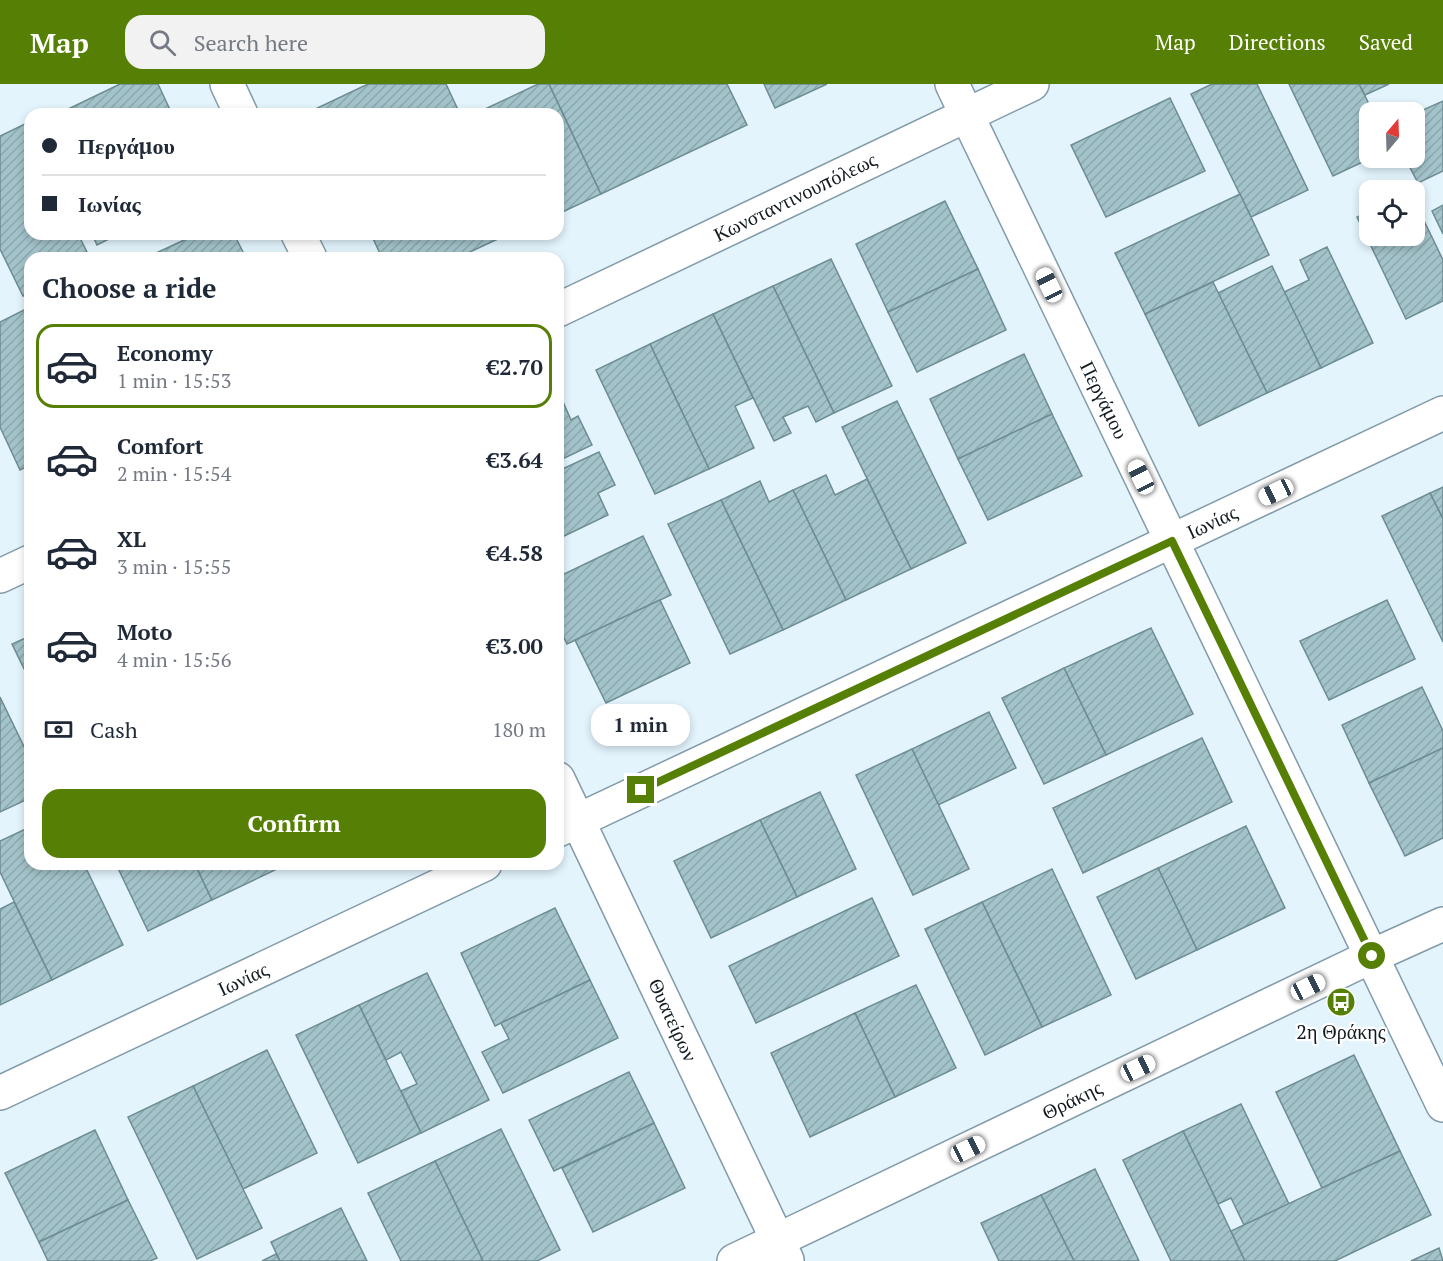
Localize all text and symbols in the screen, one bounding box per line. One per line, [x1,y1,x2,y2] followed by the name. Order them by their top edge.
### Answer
[125,15,545,69] search box
[30,24,89,61] text: Map
[146,26,179,59] icon: search
[194,28,308,57] text: Search here
[1155,28,1196,56] text: Map
[1229,28,1326,56] text: Directions
[1359,28,1413,56] text: Saved
[1359,102,1425,168] north arrow
[1359,102,1425,246] map controls
[78,131,175,160] text: Περγάμου
[709,145,881,248] street label: Κωνσταντινουπόλεως
[1359,180,1425,246] button: locate
[78,189,141,218] text: Ιωνίας
[1033,265,1065,305] car
[42,270,217,306] text: Choose a ride
[117,338,213,367] text: Economy
[45,339,99,393] icon: car
[487,352,543,381] text: €2.70
[1074,356,1135,443] street label: Περγάμου
[117,367,231,394] text: 1 min · 15:53
[117,431,203,460] text: Comfort
[45,432,99,486] icon: car
[487,445,543,474] text: €3.64
[1125,457,1157,497] car
[117,460,231,487] text: 2 min · 15:54
[1256,476,1296,508] car
[1182,498,1241,545] street label: Ιωνίας
[117,524,146,553] text: XL
[45,525,99,579] icon: car
[487,538,543,567] text: €4.58
[117,553,231,580] text: 3 min · 15:55
[117,617,172,646] text: Moto
[45,618,99,672] icon: car
[487,631,543,660] text: €3.00
[117,646,231,673] text: 4 min · 15:56
[592,703,690,745] callout: 1 min
[613,711,668,738] text: 1 min
[42,713,75,746] icon: cash
[90,715,138,744] text: Cash
[492,716,546,743] text: 180 m
[627,776,654,803] route end
[42,789,546,858] button: Confirm
[1358,942,1385,969] route start
[213,955,272,1002] street label: Ιωνίας
[1288,971,1328,1003] car
[642,974,704,1066] street label: Θυατείρων
[1325,986,1357,1018] bus stop icon: 2η Θράκης
[1296,1018,1386,1045] place label: 2η Θράκης
[1118,1052,1158,1084] car
[1037,1073,1106,1126] street label: Θράκης
[948,1133,988,1165] car

